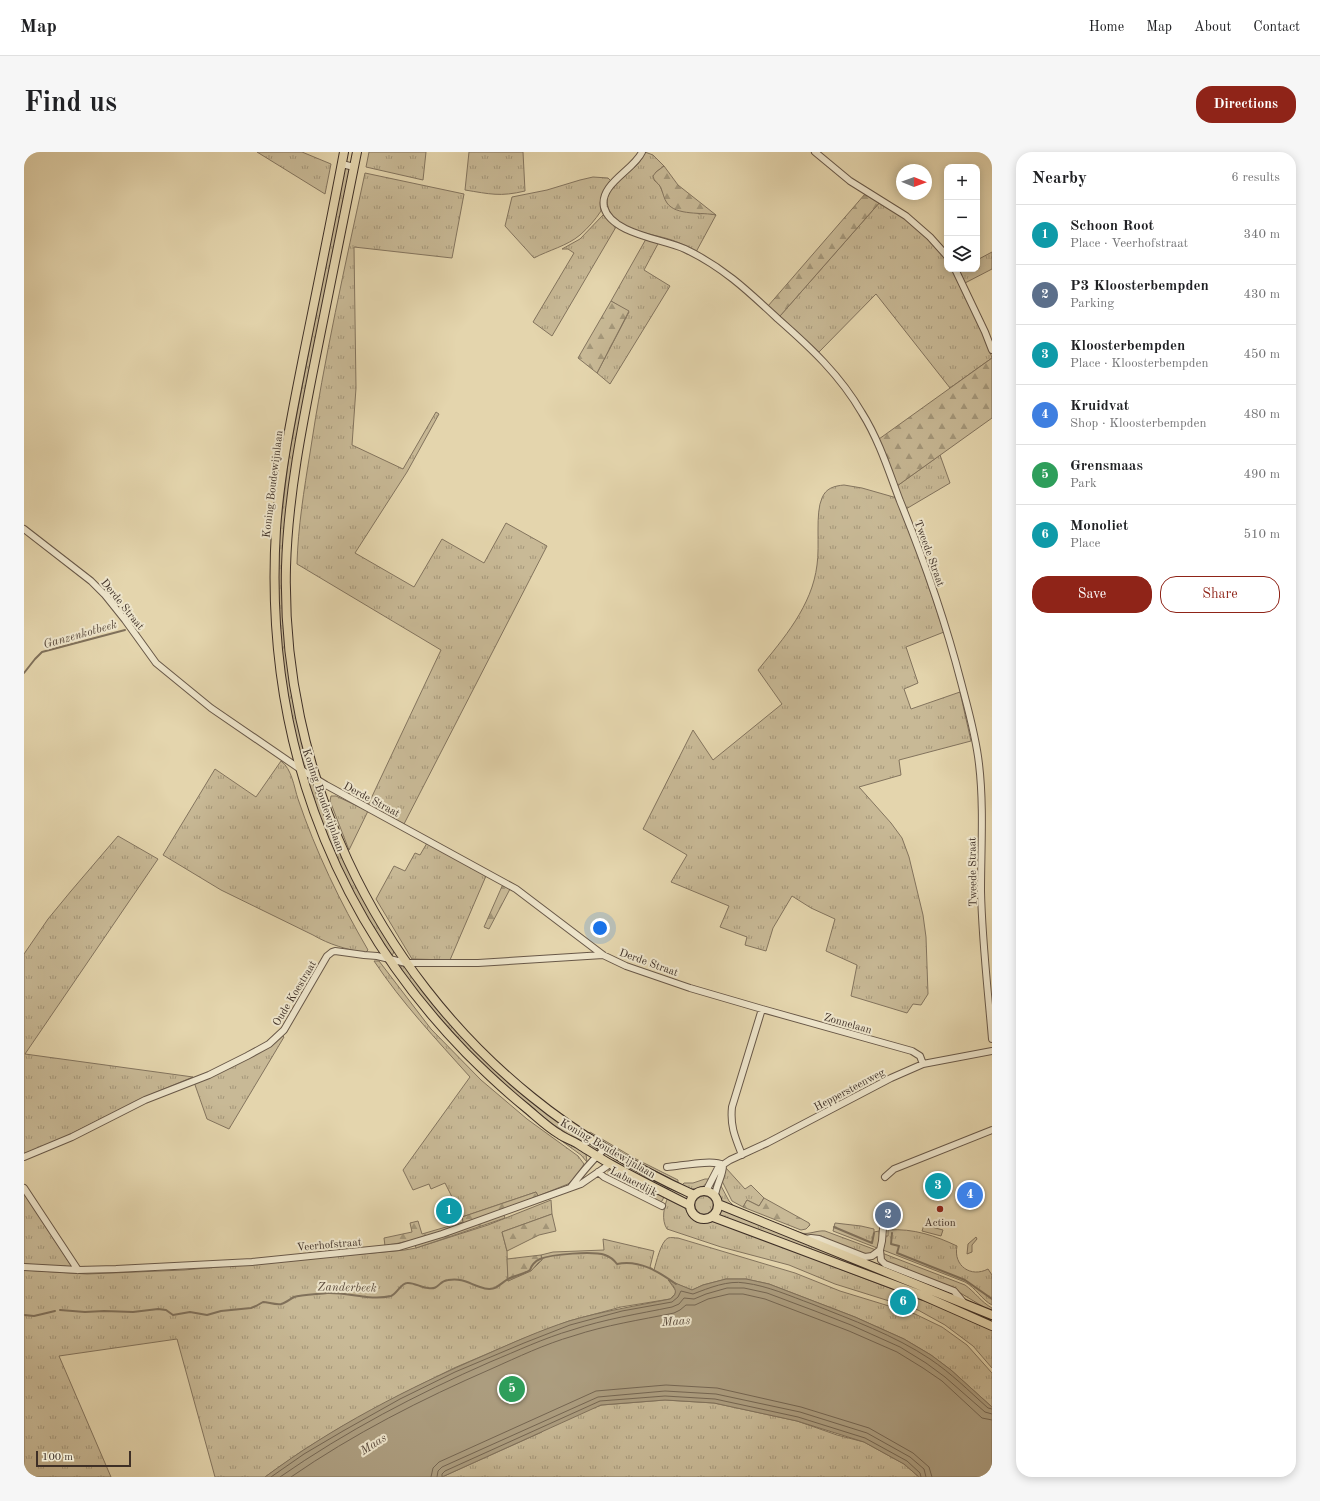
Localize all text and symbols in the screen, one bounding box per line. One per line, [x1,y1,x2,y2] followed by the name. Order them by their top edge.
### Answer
[20,18,57,37] text: Map
[1089,20,1124,34] text: Home
[1146,20,1172,34] text: Map
[1194,20,1231,34] text: About
[1253,20,1300,34] text: Contact
[1196,86,1296,123] button: Directions
[24,90,117,118] text: Find us
[896,164,932,200] north arrow
[944,164,980,272] map controls
[944,164,980,200] button: +
[1032,170,1087,187] text: Nearby
[1231,171,1280,184] text: 6 results
[944,200,980,236] button: −
[1070,219,1154,234] text: Schoon Root
[1041,228,1049,241] text: 1
[1243,228,1280,241] text: 340 m
[944,236,980,272] button: layers
[1070,237,1188,250] text: Place · Veerhofstraat
[1070,279,1209,294] text: P3 Kloosterbempden
[1041,288,1049,301] text: 2
[1243,288,1280,301] text: 430 m
[1070,297,1114,310] text: Parking
[1070,339,1185,354] text: Kloosterbempden
[1041,348,1049,361] text: 3
[1243,348,1280,361] text: 450 m
[1070,357,1209,370] text: Place · Kloosterbempden
[1070,399,1129,414] text: Kruidvat
[1041,408,1049,421] text: 4
[1243,408,1280,421] text: 480 m
[1070,417,1206,430] text: Shop · Kloosterbempden
[261,430,286,539] street label: Koning Boudewijnlaan
[1070,459,1143,474] text: Grensmaas
[1041,468,1049,481] text: 5
[1243,468,1280,481] text: 490 m
[1070,477,1097,490] text: Park
[911,519,946,588] street label: Tweede Straat
[1070,519,1128,534] text: Monoliet
[1041,528,1049,541] text: 6
[1243,528,1280,541] text: 510 m
[1070,537,1100,550] text: Place
[1032,576,1152,613] button: Save
[1160,576,1280,613] button: Share
[98,577,146,633] street label: Derde Straat
[42,619,119,651] water label: Ganzenkotbeek
[300,748,345,853] street label: Koning Boudewijnlaan
[341,781,401,820] street label: Derde Straat
[967,837,980,907] street label: Tweede Straat
[590,918,610,938] your location
[618,948,680,979] street label: Derde Straat
[271,959,319,1028] street label: Oude Koestraat
[822,1012,873,1037] street label: Zonnelaan
[813,1067,887,1114] street label: Heppersteenweg
[558,1118,657,1181] street label: Koning Boudewijnlaan
[608,1166,659,1199] street label: Labaerdijk
[925,1171,951,1201] pin: 3
[957,1180,983,1210] pin: 4
[436,1196,462,1226] pin: 1
[875,1200,901,1230] pin: 2
[935,1204,945,1214] marker: Action
[924,1218,956,1229] place label: Action
[296,1237,362,1254] street label: Veerhofstraat
[317,1281,377,1295] water label: Zanderbeek
[890,1287,916,1317] pin: 6
[660,1315,691,1329] water label: Maas
[499,1374,525,1404] pin: 5
[357,1432,389,1458] water label: Maas
[36,1449,131,1468] scale bar
[42,1452,73,1463] text: 100 m

